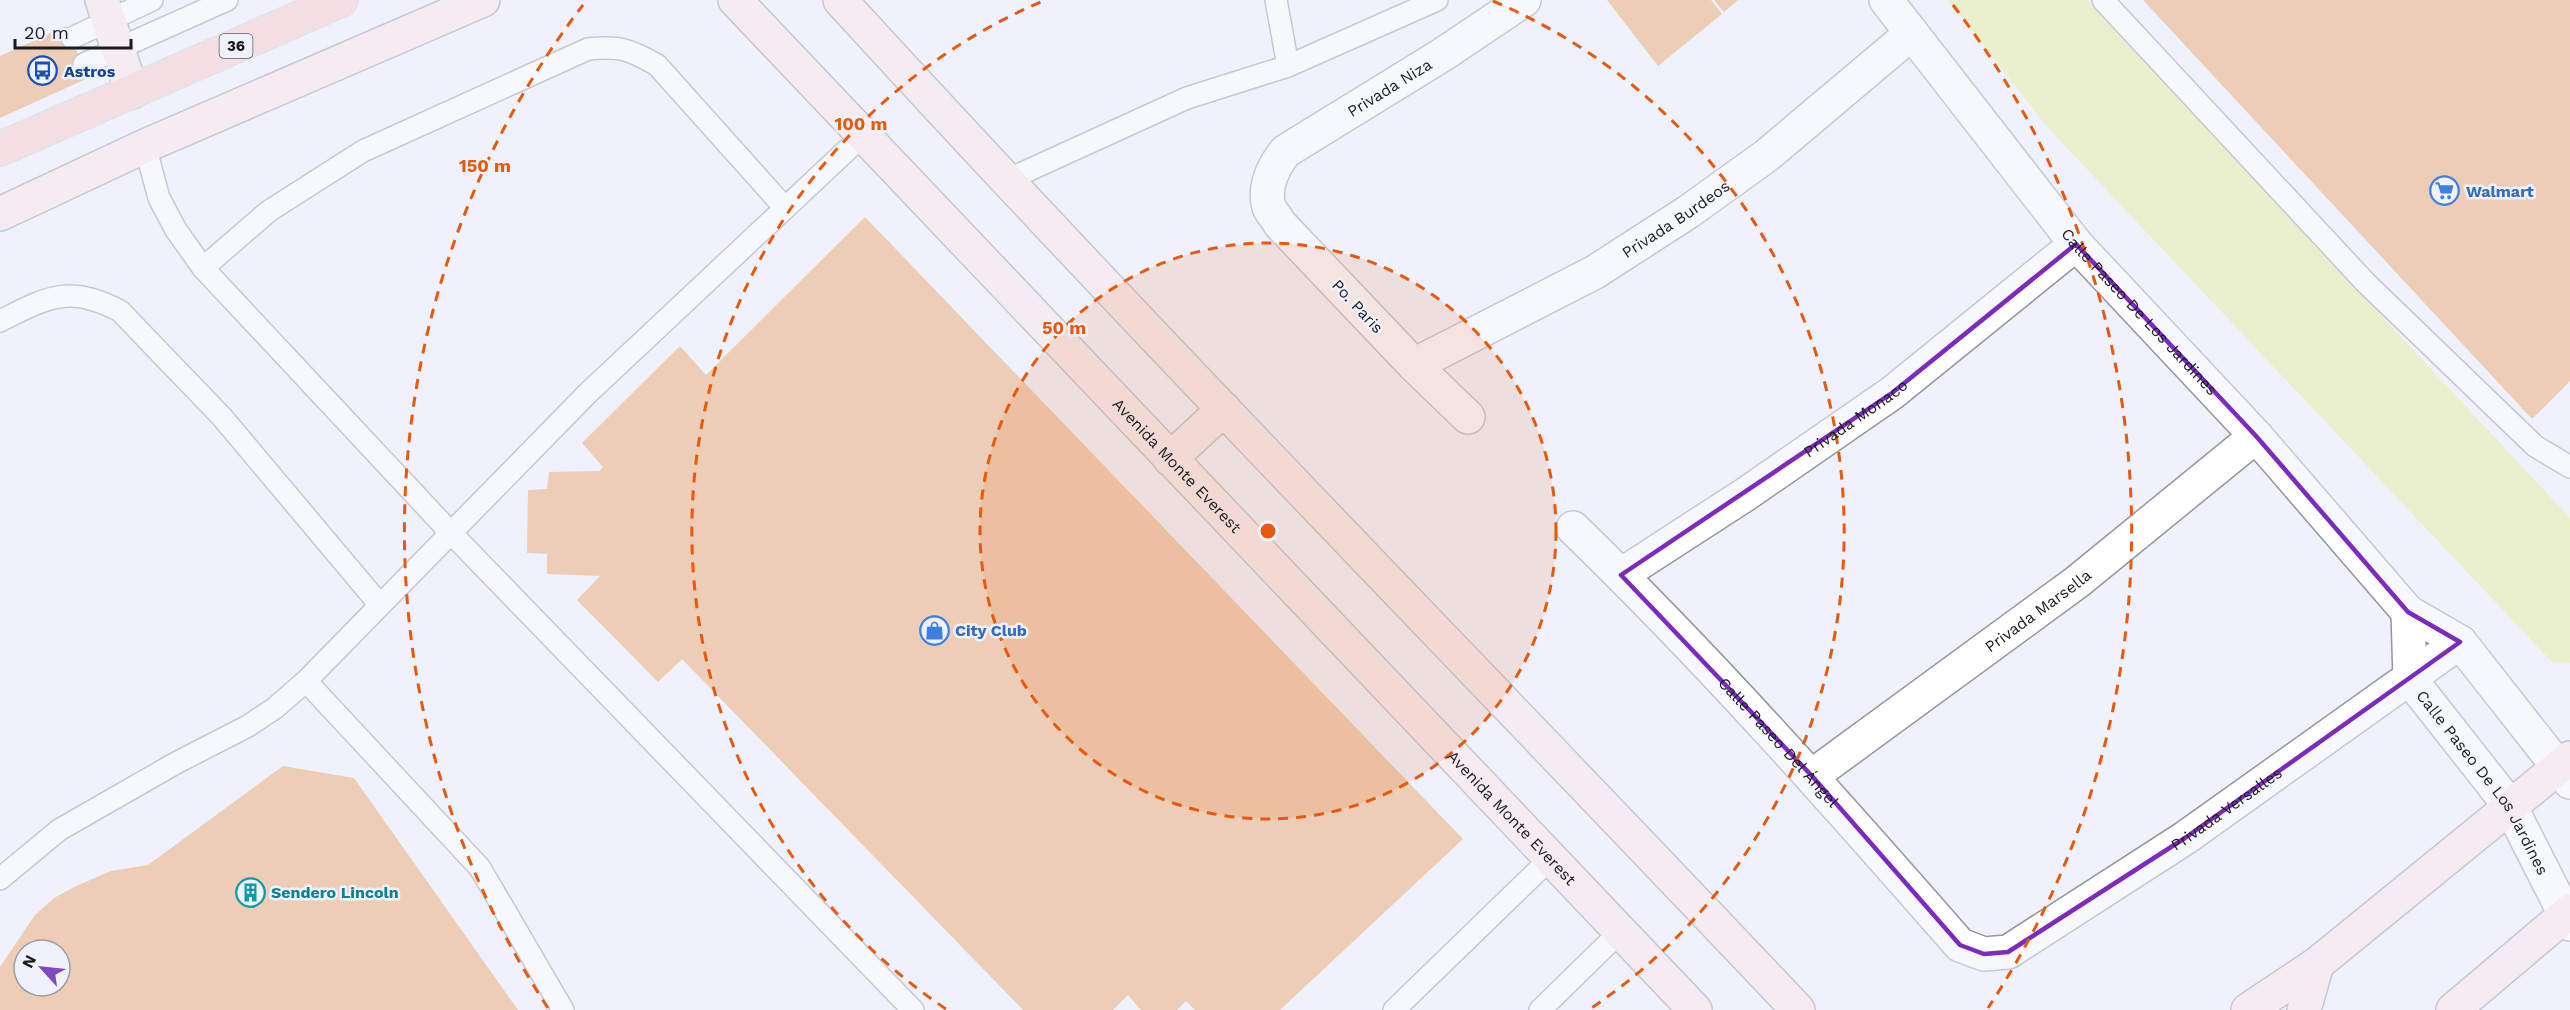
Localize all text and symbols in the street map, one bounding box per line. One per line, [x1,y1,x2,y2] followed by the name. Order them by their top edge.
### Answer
[15,12,130,50] scale bar
[24,22,69,43] text: 20 m
[220,34,252,58] road number: 36
[27,55,59,87] bus stop icon: Astros
[1344,55,1435,121] street label: Privada Niza
[64,62,116,81] place label: Astros
[834,113,888,134] text: 100 m
[459,155,511,176] text: 150 m
[2429,175,2461,207] supermarket icon: Walmart
[1618,176,1733,262] street label: Privada Burdeos
[2466,182,2534,201] place label: Walmart
[2057,225,2222,399] street label: Calle Paseo De Los Jardines
[1328,275,1387,337] street label: Po. Paris
[1042,317,1086,338] text: 50 m
[1800,375,1911,461] street label: Privada Monaco
[1109,395,1245,537] street label: Avenida Monte Everest
[1258,521,1278,541] centre of rings
[1981,565,2095,656] street label: Privada Marsella
[918,614,950,646] shop icon: City Club
[955,621,1027,640] place label: City Club
[1714,673,1843,811] street label: Calle Paseo Del Ángel
[2412,686,2552,878] street label: Calle Paseo De Los Jardines
[1443,747,1580,889] street label: Avenida Monte Everest
[2167,763,2286,855] street label: Privada Versalles
[234,876,266,908] building icon: Sendero Lincoln
[271,883,399,902] place label: Sendero Lincoln
[12,938,72,998] north arrow
[18,952,40,971] text: N

